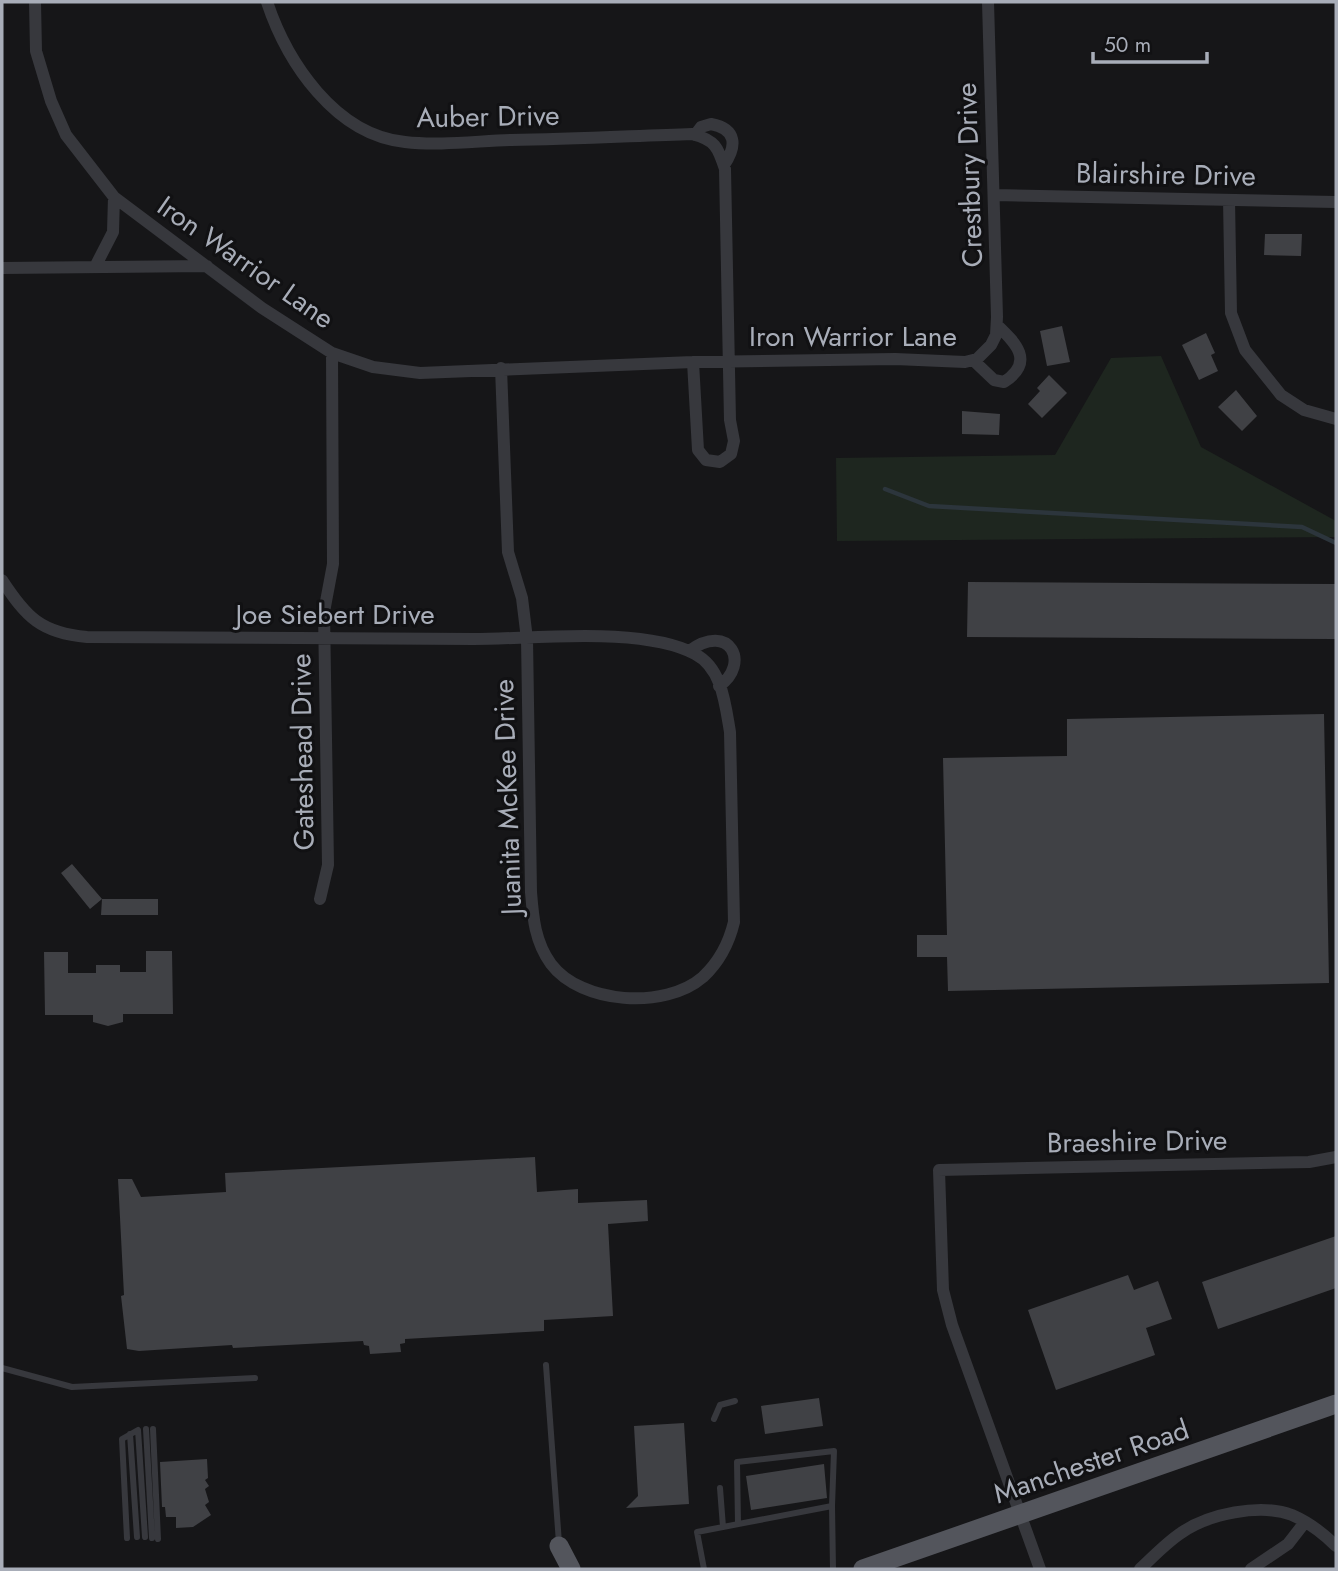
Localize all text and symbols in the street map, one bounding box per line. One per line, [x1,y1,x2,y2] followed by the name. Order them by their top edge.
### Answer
[1093,21,1207,65] scale bar
[1104,30,1151,60] text: 50 m
[946,82,993,268] street label: Crestbury Drive
[416,95,560,138] street label: Auber Drive
[1076,152,1256,197] street label: Blairshire Drive
[149,186,343,339] street label: Iron Warrior Lane
[749,316,957,357] street label: Iron Warrior Lane
[231,594,435,635] street label: Joe Siebert Drive
[280,653,325,851] street label: Gateshead Drive
[483,678,532,920] street label: Juanita McKee Drive
[1046,1119,1228,1164] street label: Braeshire Drive
[988,1409,1194,1514] street label: Manchester Road

